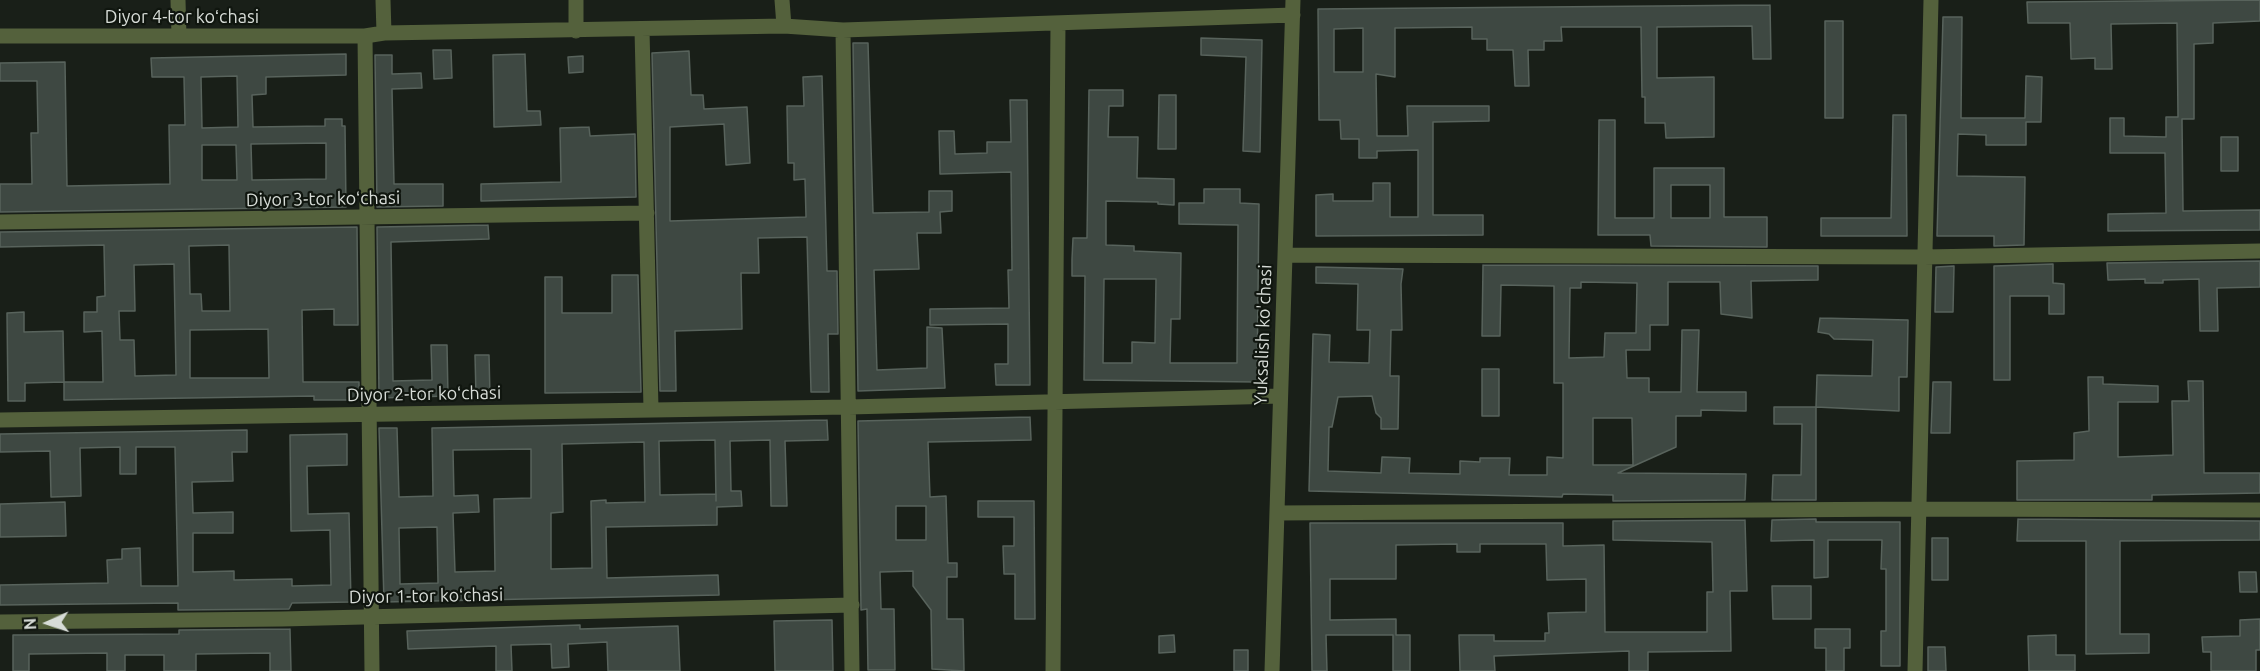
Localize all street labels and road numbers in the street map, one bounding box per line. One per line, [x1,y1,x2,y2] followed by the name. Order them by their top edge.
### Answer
[105,6,259,28] street label: Diyor 4-tor koʻchasi
[246,187,400,211] street label: Diyor 3-tor koʻchasi
[1250,264,1276,406] street label: Yuksalish ko'chasi
[347,382,501,406] street label: Diyor 2-tor koʻchasi
[349,584,503,608] street label: Diyor 1-tor koʻchasi

